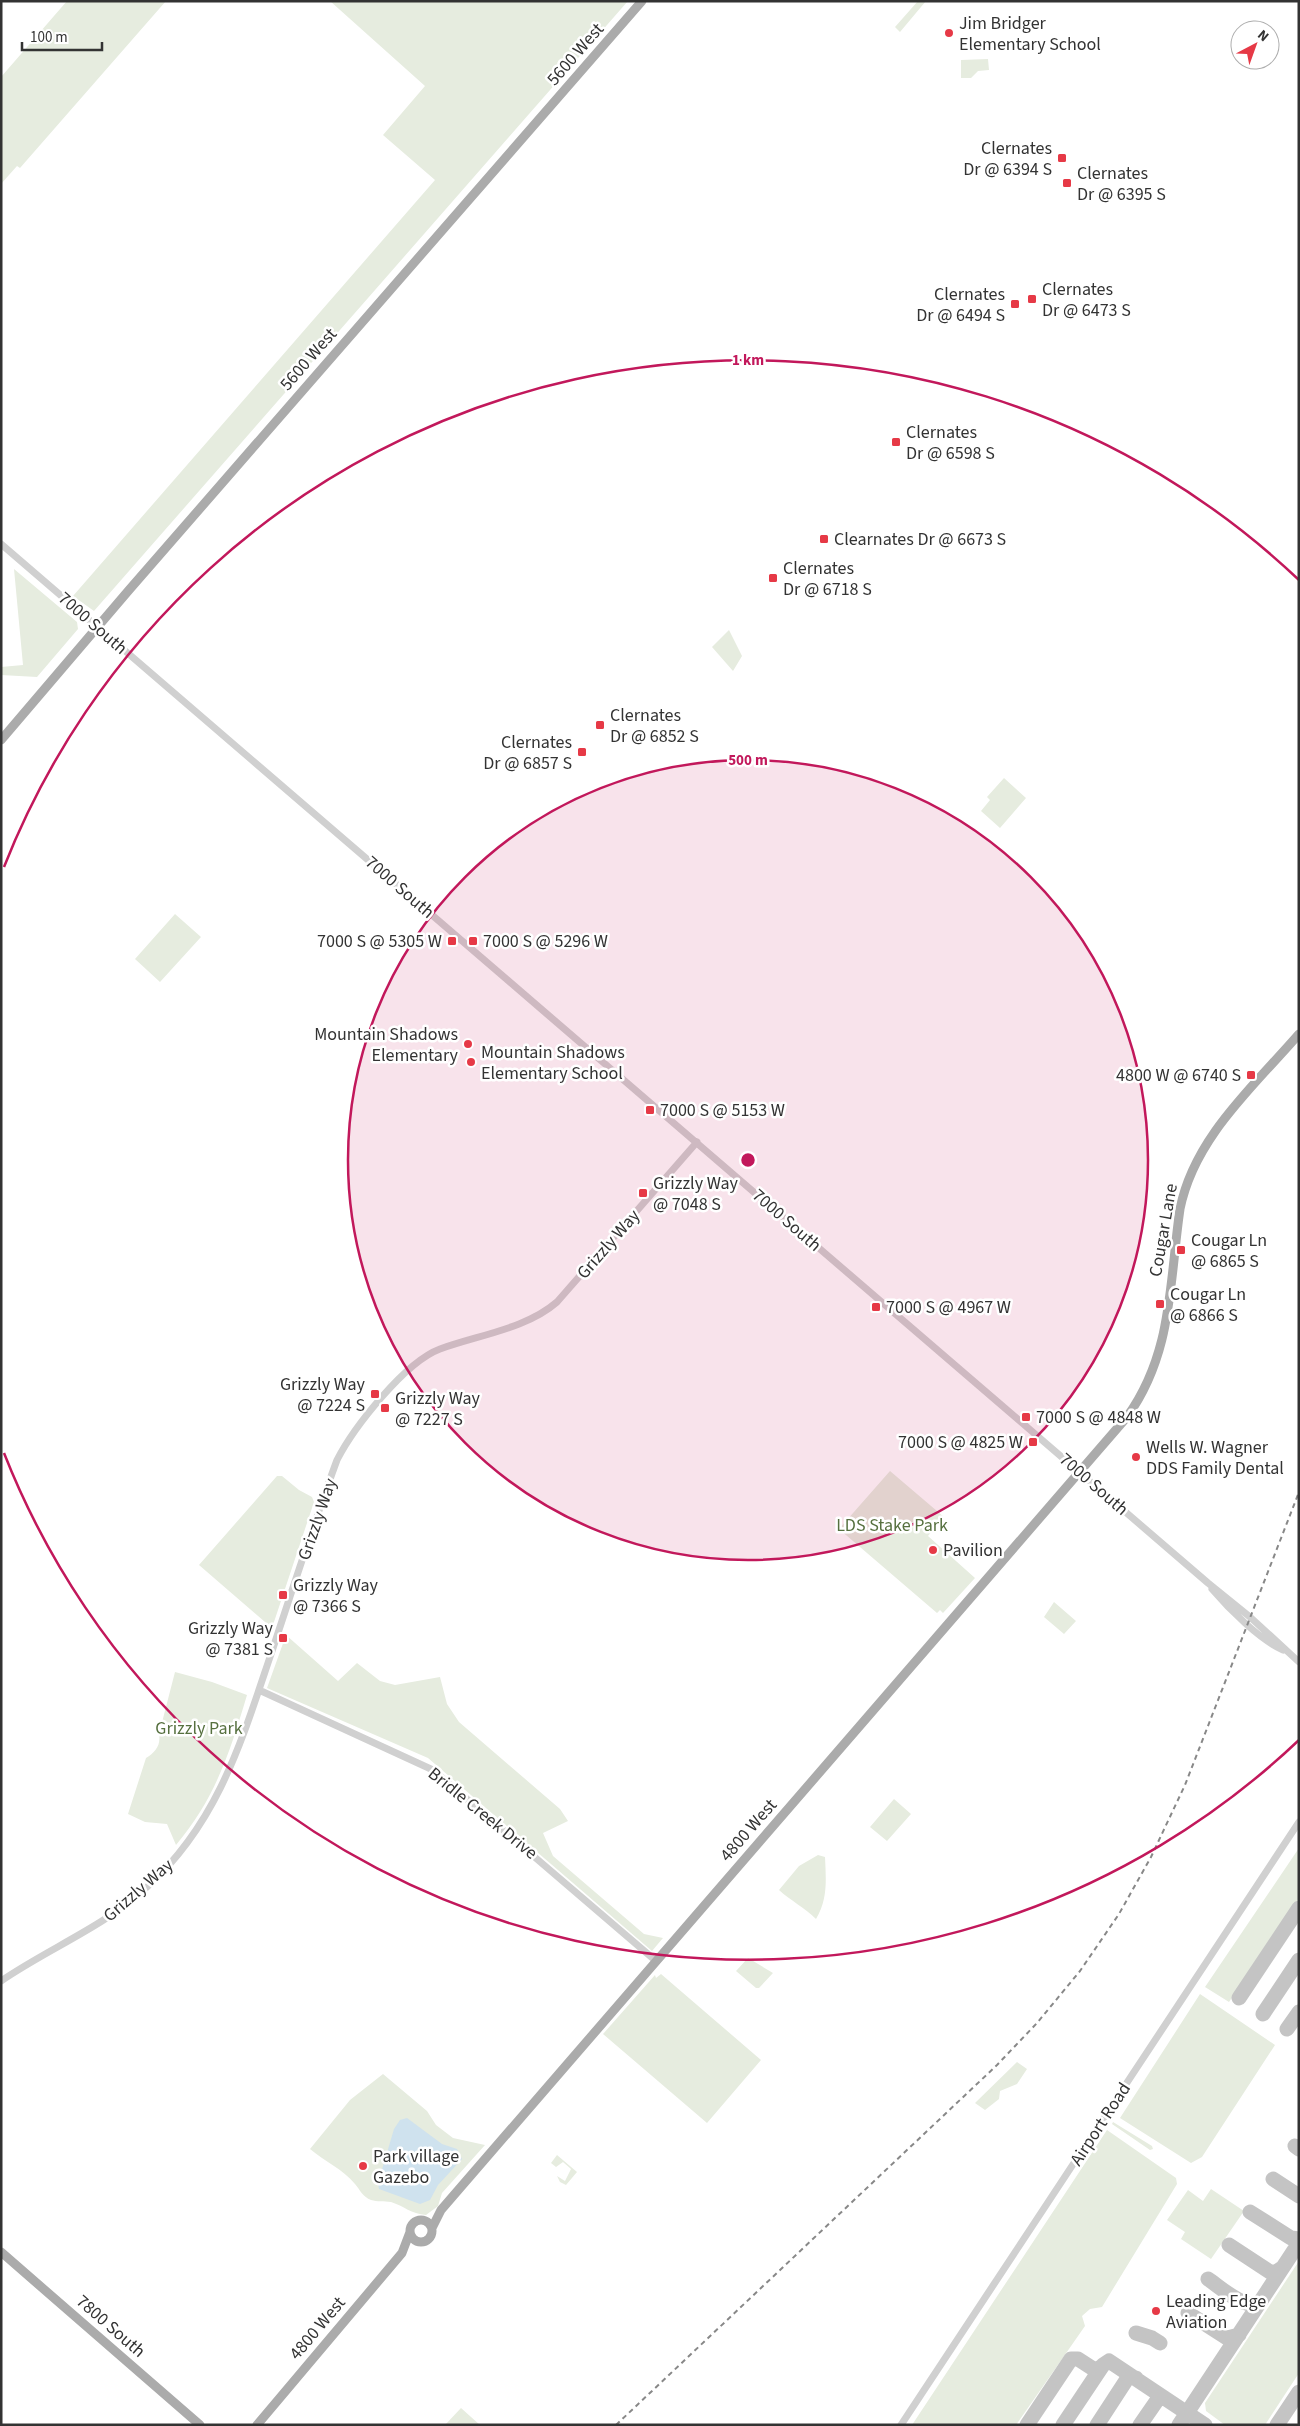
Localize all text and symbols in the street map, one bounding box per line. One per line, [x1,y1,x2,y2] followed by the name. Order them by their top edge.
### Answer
[959,11,1101,57] place label: Jim Bridger Elementary School
[541,18,610,91] street label: 5600 West
[22,20,102,52] scale bar
[1230,20,1280,70] north arrow
[1253,25,1273,47] text: N
[30,27,68,48] text: 100 m
[943,27,955,39] marker: Jim Bridger Elementary School
[963,136,1052,182] place label: Clernates Dr @ 6394 S
[1056,152,1068,164] marker: Clernates Dr @ 6394 S
[1077,161,1166,207] place label: Clernates Dr @ 6395 S
[1061,177,1073,189] marker: Clernates Dr @ 6395 S
[1042,277,1131,323] place label: Clernates Dr @ 6473 S
[916,282,1005,328] place label: Clernates Dr @ 6494 S
[1026,293,1038,305] marker: Clernates Dr @ 6473 S
[1009,298,1021,310] marker: Clernates Dr @ 6494 S
[274,323,343,396] street label: 5600 West
[732,350,764,371] text: 1 km
[906,420,995,466] place label: Clernates Dr @ 6598 S
[890,436,902,448] marker: Clernates Dr @ 6598 S
[834,527,1006,552] place label: Clearnates Dr @ 6673 S
[818,533,830,545] marker: Clearnates Dr @ 6673 S
[783,556,872,602] place label: Clernates Dr @ 6718 S
[767,572,779,584] marker: Clernates Dr @ 6718 S
[53,586,133,661] street label: 7000 South
[610,703,699,749] place label: Clernates Dr @ 6852 S
[594,719,606,731] marker: Clernates Dr @ 6852 S
[483,730,572,776] place label: Clernates Dr @ 6857 S
[576,746,588,758] marker: Clernates Dr @ 6857 S
[728,750,768,771] text: 500 m
[360,850,440,925] street label: 7000 South
[317,929,442,954] place label: 7000 S @ 5305 W
[483,929,608,954] place label: 7000 S @ 5296 W
[446,935,458,947] marker: 7000 S @ 5305 W
[467,935,479,947] marker: 7000 S @ 5296 W
[314,1022,459,1068] place label: Mountain Shadows Elementary
[462,1038,474,1050] marker: Mountain Shadows Elementary
[481,1040,625,1086] place label: Mountain Shadows Elementary School
[465,1056,477,1068] marker: Mountain Shadows Elementary School
[1116,1063,1241,1088] place label: 4800 W @ 6740 S
[1245,1069,1257,1081] marker: 4800 W @ 6740 S
[660,1098,785,1123] place label: 7000 S @ 5153 W
[644,1104,656,1116] marker: 7000 S @ 5153 W
[739,1151,757,1169] centre of rings
[653,1171,739,1217] place label: Grizzly Way @ 7048 S
[1143,1182,1184,1279] street label: Cougar Lane
[747,1183,827,1258] street label: 7000 South
[637,1187,649,1199] marker: Grizzly Way @ 7048 S
[571,1204,646,1285] street label: Grizzly Way
[1191,1228,1267,1274] place label: Cougar Ln @ 6865 S
[1175,1244,1187,1256] marker: Cougar Ln @ 6865 S
[1170,1282,1246,1328] place label: Cougar Ln @ 6866 S
[886,1295,1011,1320] place label: 7000 S @ 4967 W
[1154,1298,1166,1310] marker: Cougar Ln @ 6866 S
[870,1301,882,1313] marker: 7000 S @ 4967 W
[280,1372,366,1418] place label: Grizzly Way @ 7224 S
[395,1386,481,1432] place label: Grizzly Way @ 7227 S
[369,1388,381,1400] marker: Grizzly Way @ 7224 S
[379,1402,391,1414] marker: Grizzly Way @ 7227 S
[1036,1405,1161,1430] place label: 7000 S @ 4848 W
[1020,1411,1032,1423] marker: 7000 S @ 4848 W
[898,1430,1023,1455] place label: 7000 S @ 4825 W
[1146,1435,1284,1481] place label: Wells W. Wagner DDS Family Dental
[1027,1436,1039,1448] marker: 7000 S @ 4825 W
[1054,1447,1134,1522] street label: 7000 South
[1130,1451,1142,1463] marker: Wells W. Wagner DDS Family Dental
[292,1474,343,1563] street label: Grizzly Way
[836,1513,948,1538] park label: LDS Stake Park
[943,1538,1003,1563] place label: Pavilion
[927,1544,939,1556] marker: Pavilion
[293,1573,379,1619] place label: Grizzly Way @ 7366 S
[277,1589,289,1601] marker: Grizzly Way @ 7366 S
[188,1616,274,1662] place label: Grizzly Way @ 7381 S
[277,1632,289,1644] marker: Grizzly Way @ 7381 S
[155,1716,243,1741] park label: Grizzly Park
[423,1761,543,1865] street label: Bridle Creek Drive
[714,1794,783,1867] street label: 4800 West
[98,1853,179,1928] street label: Grizzly Way
[1064,2078,1137,2171] street label: Airport Road
[373,2144,459,2190] place label: Park village Gazebo
[357,2160,369,2172] marker: Park village Gazebo
[71,2289,151,2364] street label: 7800 South
[1166,2289,1266,2335] place label: Leading Edge Aviation
[283,2291,351,2365] street label: 4800 West
[1150,2305,1162,2317] marker: Leading Edge Aviation

